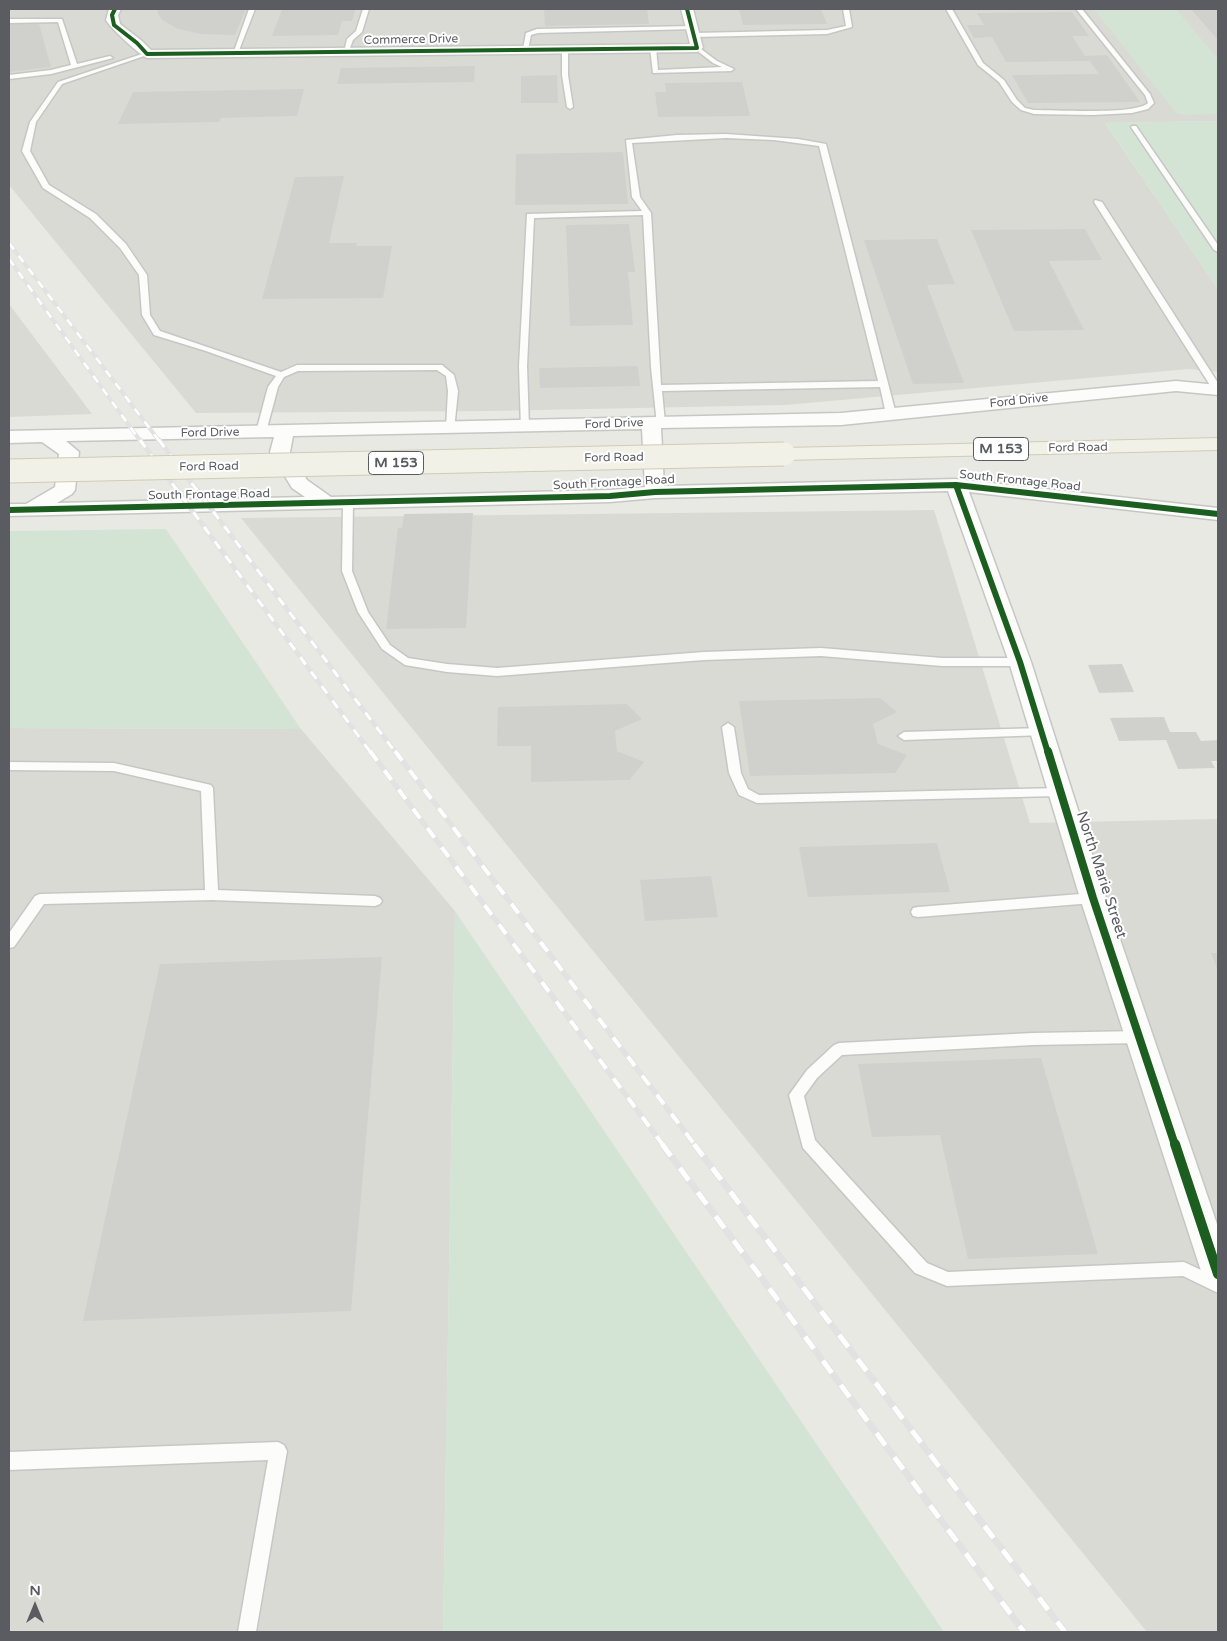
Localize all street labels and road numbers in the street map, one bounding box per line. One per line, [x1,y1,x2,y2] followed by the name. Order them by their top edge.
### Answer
[364,32,458,48] street label: Commerce Drive
[989,391,1049,411] street label: Ford Drive
[584,416,644,432] street label: Ford Drive
[180,425,240,441] street label: Ford Drive
[974,438,1028,460] road number: M 153
[1048,440,1108,456] street label: Ford Road
[584,450,644,466] street label: Ford Road
[368,452,424,474] road number: M 153
[179,459,239,475] street label: Ford Road
[959,467,1081,495] street label: South Frontage Road
[553,473,675,493] street label: South Frontage Road
[148,487,270,503] street label: South Frontage Road
[1072,809,1130,941] street label: North Marie Street

